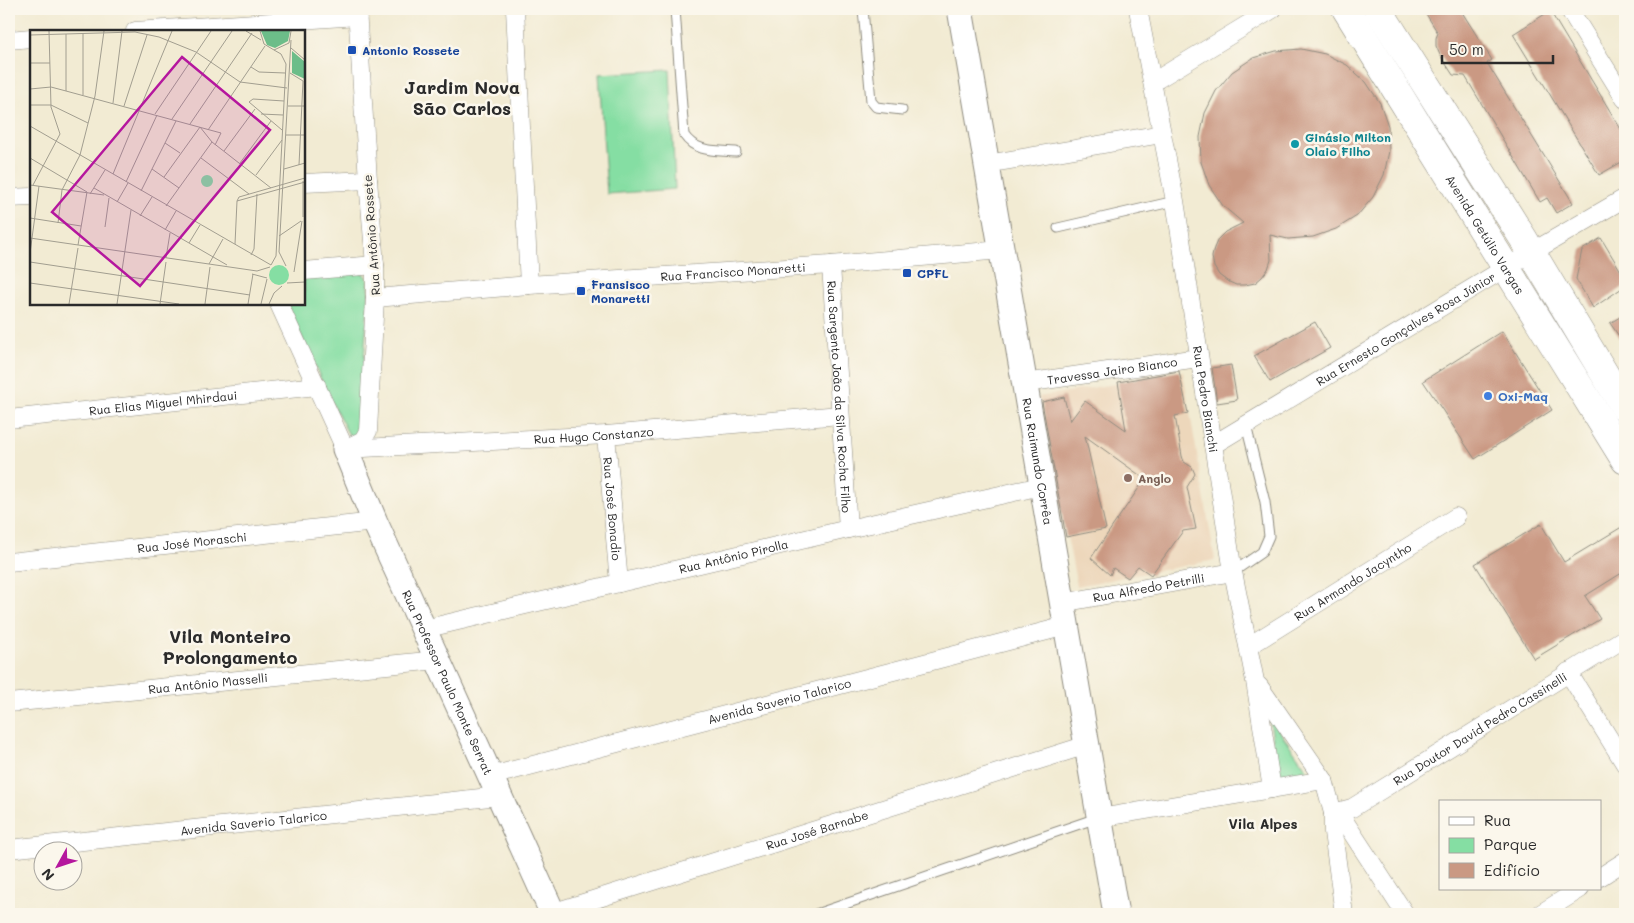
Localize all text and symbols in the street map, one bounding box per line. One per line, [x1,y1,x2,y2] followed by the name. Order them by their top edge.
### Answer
[30,30,305,305] inset map
[1442,32,1553,64] scale bar
[1449,39,1484,59] text: 50 m
[362,42,460,58] place label: Antonio Rossete
[346,44,358,56] marker: Antonio Rossete
[404,75,520,120] district label: Jardim Nova São Carlos
[1305,129,1391,159] place label: Ginásio Milton Olaio Filho
[1289,138,1301,150] marker: Ginásio Milton Olaio Filho
[1442,172,1528,297] street label: Avenida Getúlio Vargas
[359,174,383,296] street label: Rua Antônio Rossete
[660,259,806,284] street label: Rua Francisco Monaretti
[917,265,949,281] place label: CPFL
[901,267,913,279] marker: CPFL
[1313,268,1498,389] street label: Rua Ernesto Gonçalves Rosa Júnior
[591,276,650,306] place label: Fransisco Monaretti
[824,280,855,513] street label: Rua Sargento João da Silva Rocha Filho
[575,285,587,297] marker: Fransisco Monaretti
[1190,345,1222,454] street label: Rua Pedro Bianchi
[1046,353,1178,388] street label: Travessa Jairo Bianco
[88,387,238,418] street label: Rua Elias Miguel Mhirdaui
[1498,388,1548,404] place label: Oxi-Maq
[1482,390,1494,402] marker: Oxi-Maq
[1019,397,1057,526] street label: Rua Raimundo Corrêa
[533,423,654,447] street label: Rua Hugo Constanzo
[600,456,625,561] street label: Rua José Bonadio
[1138,470,1171,486] place label: Anglo
[1122,472,1134,484] marker: Anglo
[136,528,247,556] street label: Rua José Moraschi
[677,535,790,577] street label: Rua Antônio Pirolla
[1291,539,1414,624] street label: Rua Armando Jacyntho
[1091,569,1206,605] street label: Rua Alfredo Petrilli
[399,587,497,777] street label: Rua Professor Paulo Monte Serrat
[163,624,297,669] district label: Vila Monteiro Prolongamento
[1390,668,1570,788] street label: Rua Doutor David Pedro Cassinelli
[147,669,269,697] street label: Rua Antônio Masselli
[706,674,853,727] street label: Avenida Saverio Talarico
[1439,800,1602,890] legend
[764,806,870,853] street label: Rua José Barnabe
[179,807,328,838] street label: Avenida Saverio Talarico
[1484,810,1511,830] text: Rua
[1228,814,1298,833] district label: Vila Alpes
[1484,834,1537,854] text: Parque
[32,840,82,890] north arrow
[1484,860,1540,880] text: Edifício
[37,864,58,885] text: N

